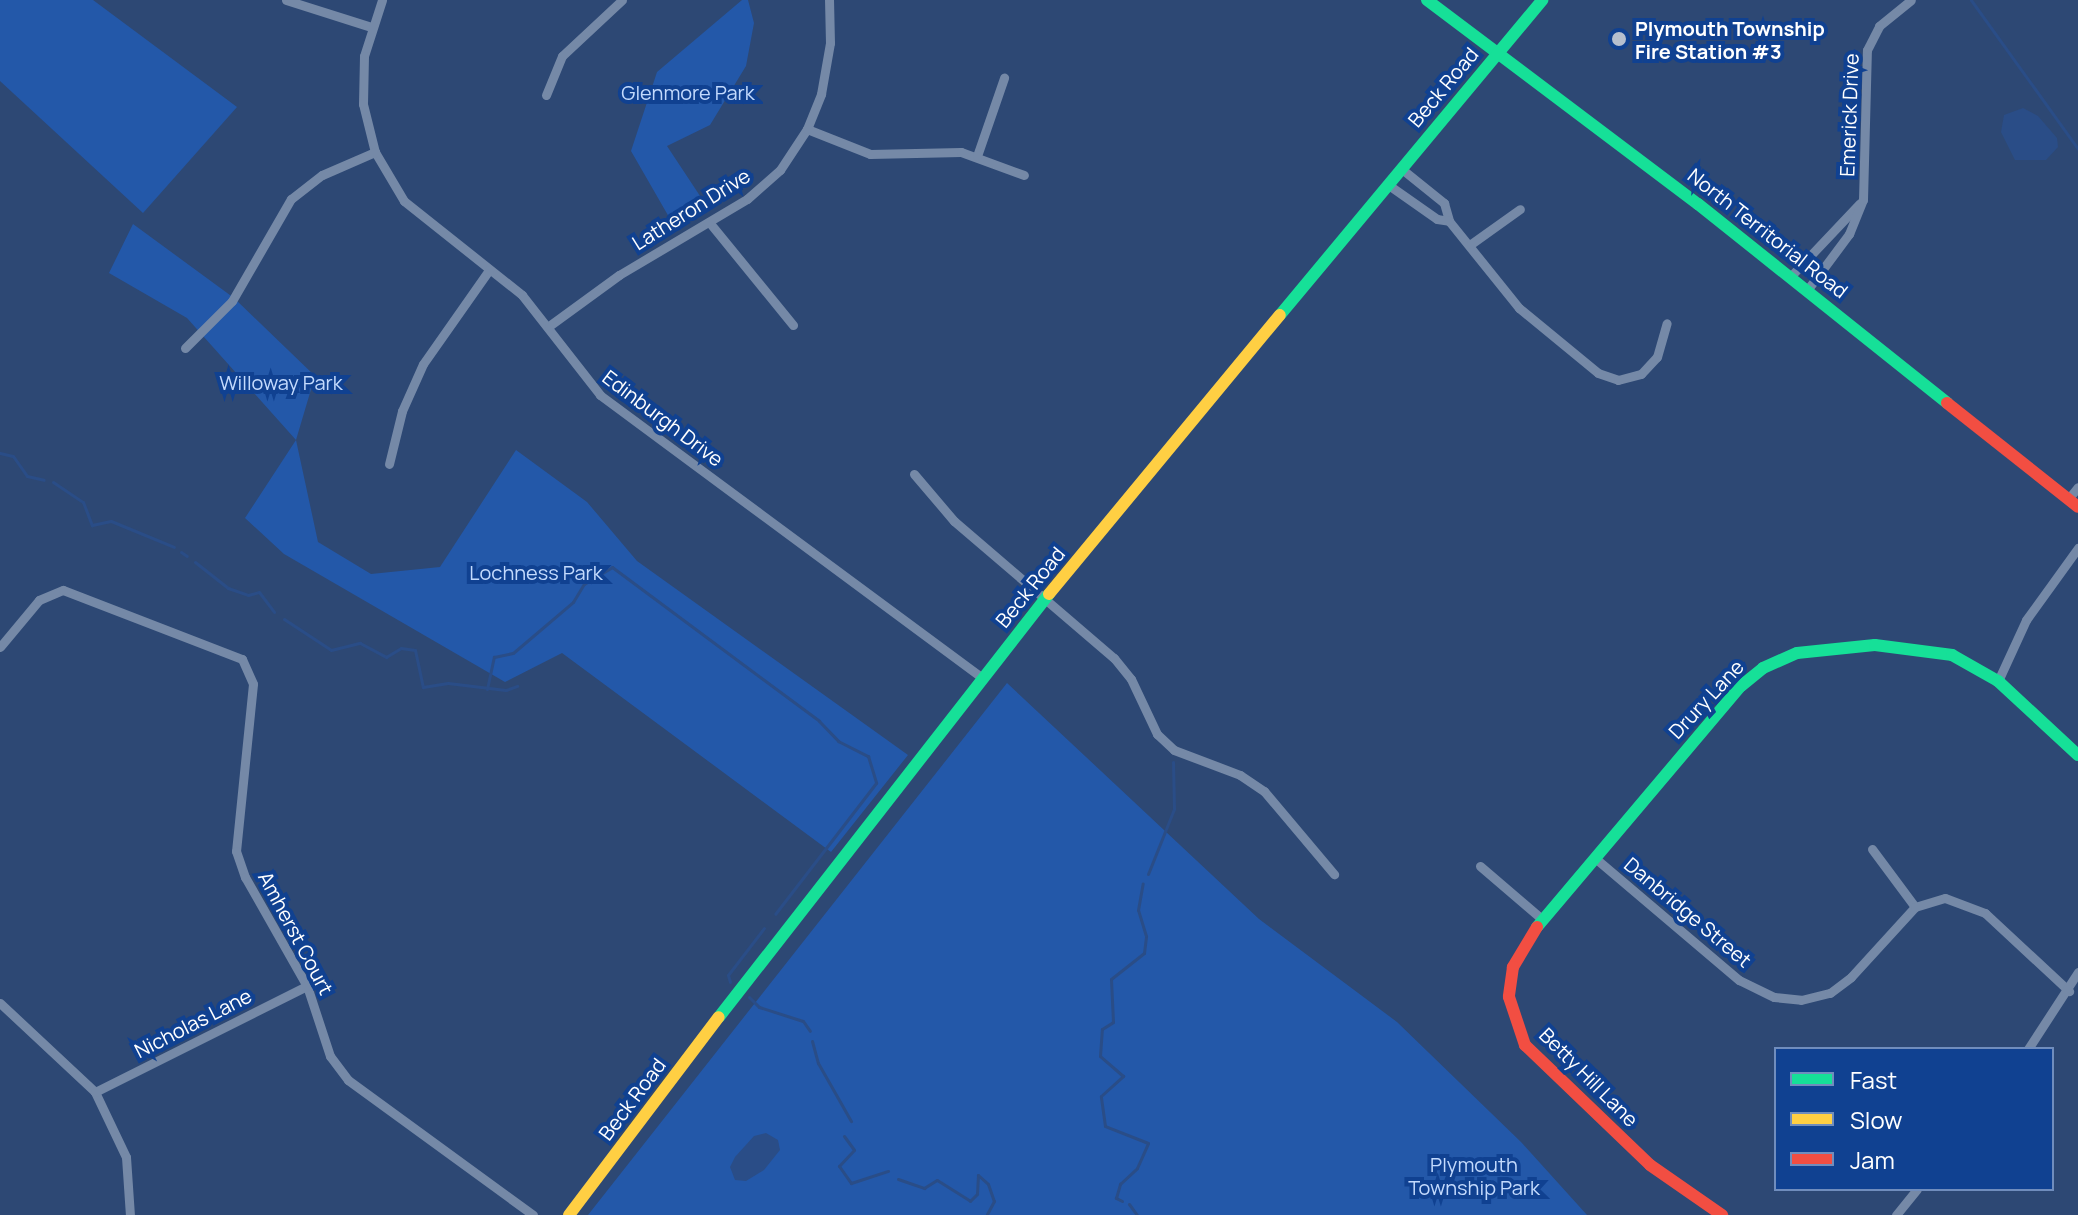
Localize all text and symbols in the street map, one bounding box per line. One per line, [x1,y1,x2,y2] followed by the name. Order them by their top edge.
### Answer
[1635,16,1825,63] place label: Plymouth Township Fire Station #3
[1610,30,1628,48] marker: Plymouth Township Fire Station #3
[1403,42,1483,132] street label: Beck Road
[1835,53,1863,177] street label: Emerick Drive
[621,80,755,104] park label: Glenmore Park
[628,163,754,255] street label: Latheron Drive
[1683,163,1853,303] street label: North Territorial Road
[598,365,728,471] street label: Edinburgh Drive
[219,370,343,394] park label: Willoway Park
[990,542,1070,632] street label: Beck Road
[469,560,603,584] park label: Lochness Park
[1663,655,1749,743] street label: Drury Lane
[1620,852,1756,972] street label: Danbridge Street
[254,867,338,999] street label: Amherst Court
[130,983,256,1063] street label: Nicholas Lane
[1535,1023,1643,1131] street label: Betty Hill Lane
[1774,1047,2054,1191] legend
[593,1053,671,1145] street label: Beck Road
[1850,1063,1897,1096] text: Fast
[1850,1103,1903,1136] text: Slow
[1850,1143,1895,1176] text: Jam
[1408,1152,1540,1199] park label: Plymouth Township Park

